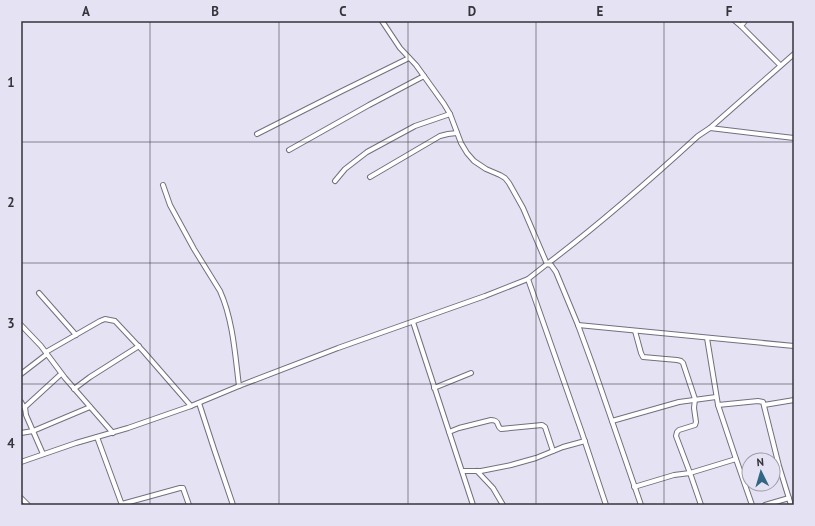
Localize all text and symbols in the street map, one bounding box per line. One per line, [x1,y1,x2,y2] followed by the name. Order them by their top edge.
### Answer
[82,3,90,20] text: A
[211,3,219,20] text: B
[339,3,347,20] text: C
[468,3,476,20] text: D
[597,3,604,20] text: E
[726,3,733,20] text: F
[7,74,15,91] text: 1
[7,194,15,211] text: 2
[7,315,15,332] text: 3
[7,435,15,452] text: 4
[741,452,781,492] north arrow
[756,455,764,469] text: N

